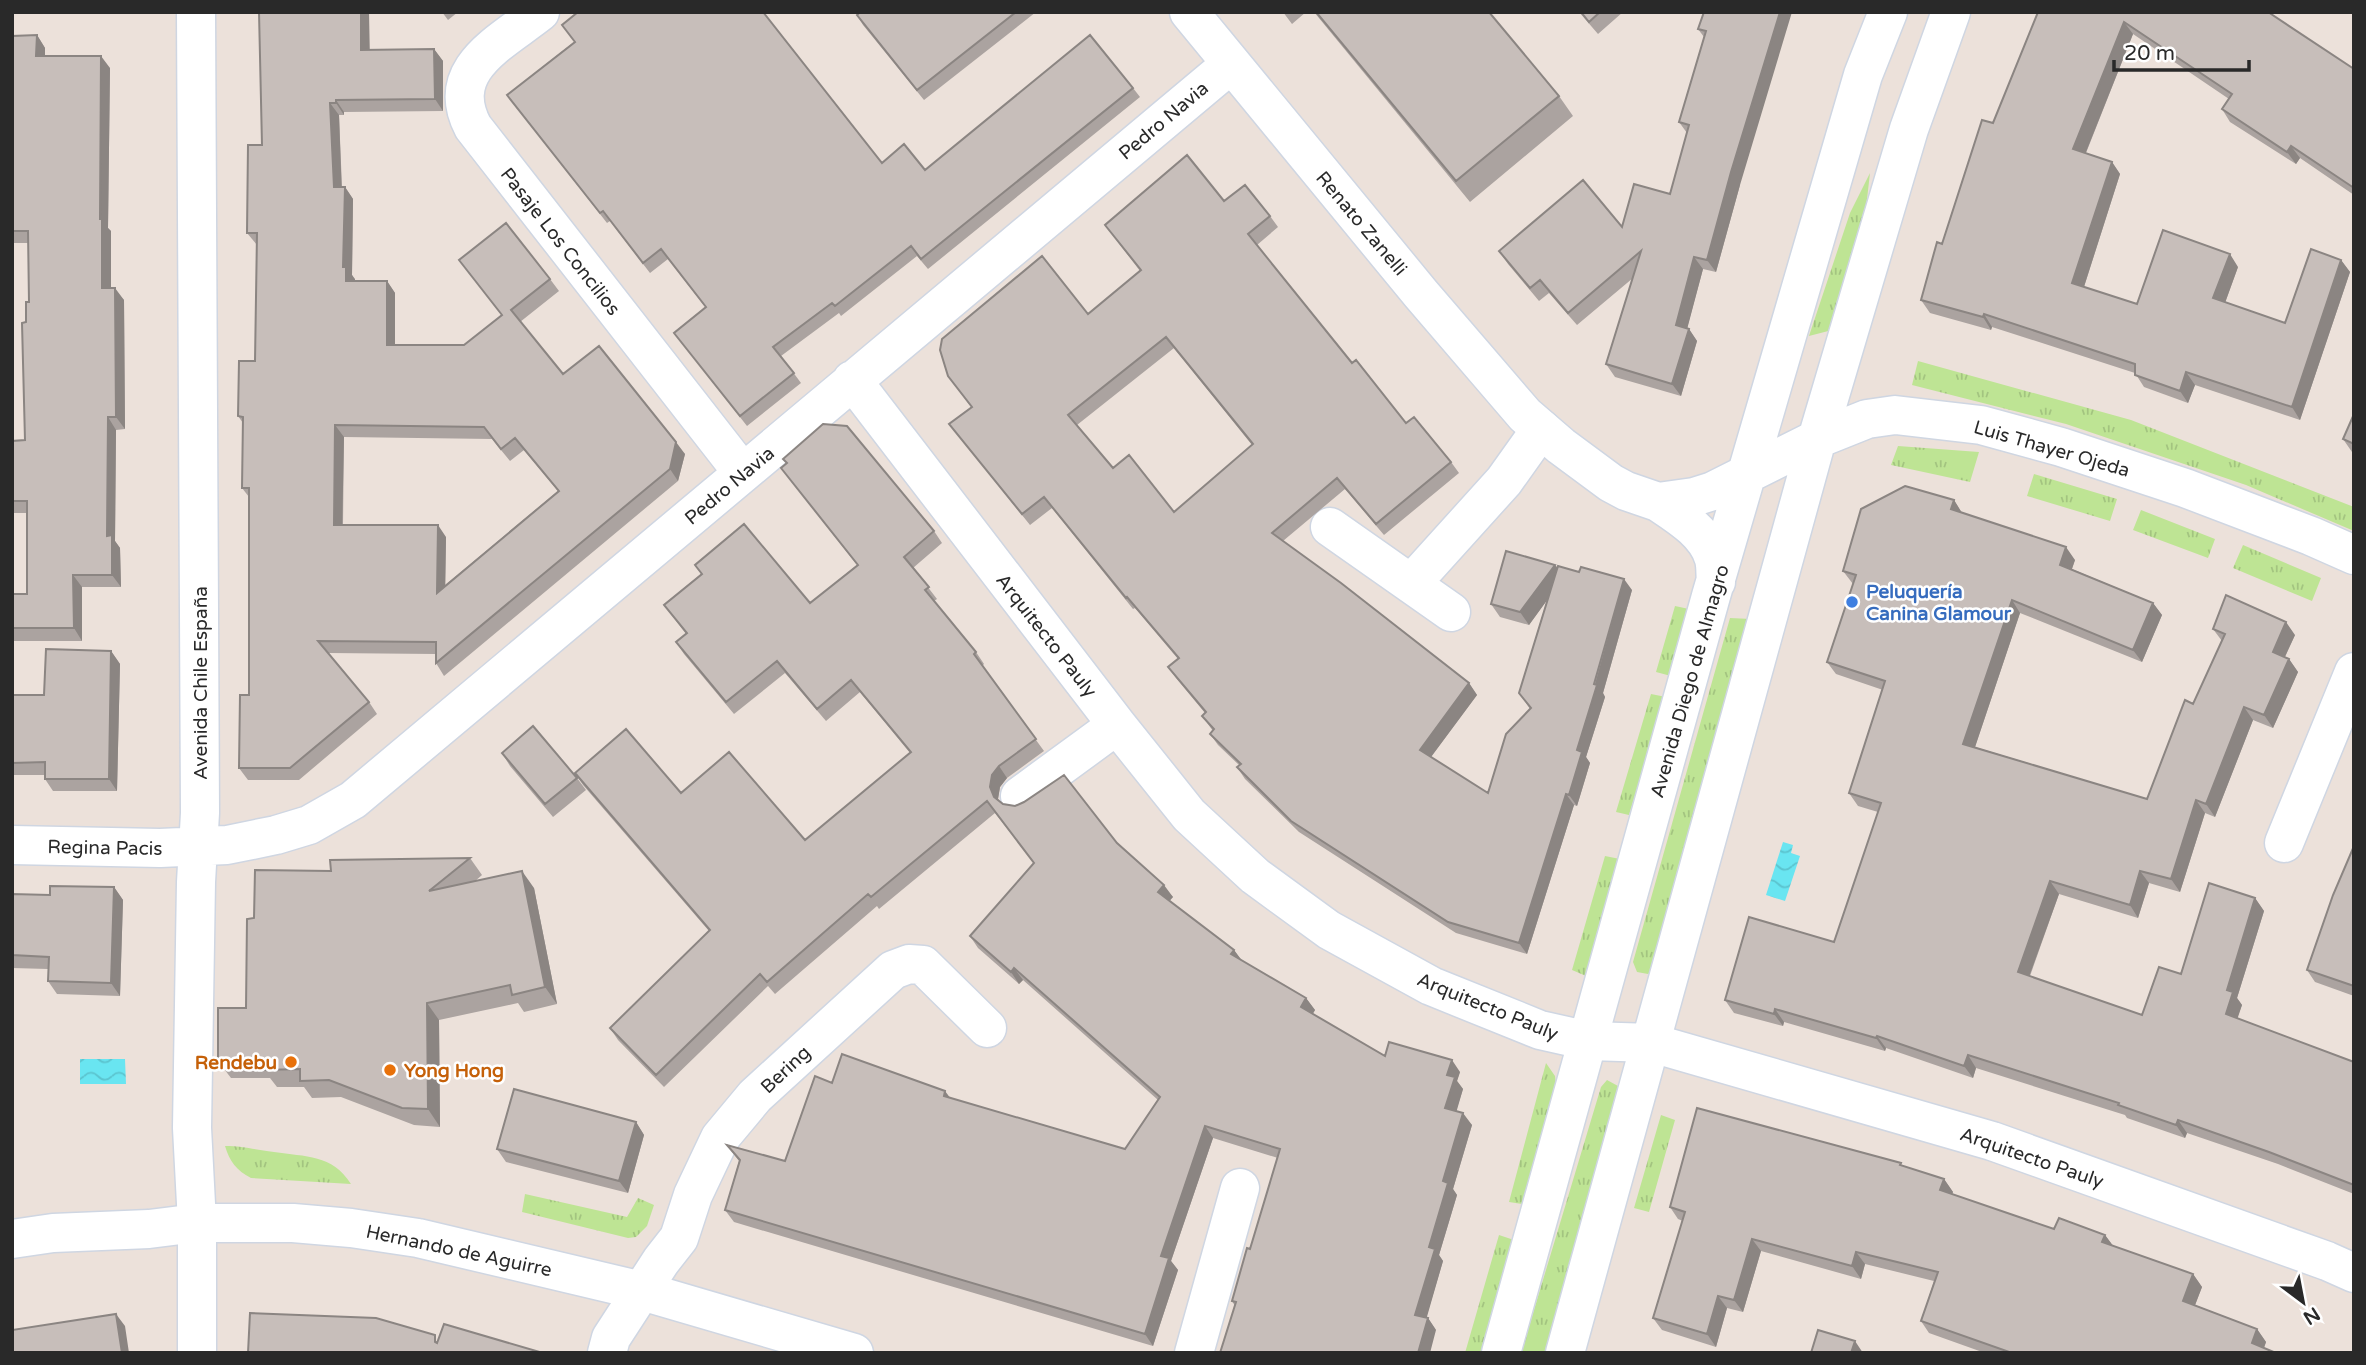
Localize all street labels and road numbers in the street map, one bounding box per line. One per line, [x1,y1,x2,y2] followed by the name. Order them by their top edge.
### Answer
[1114,77,1213,165] street label: Pedro Navia
[496,164,625,320] street label: Pasaje Los Concilios
[1311,167,1411,280] street label: Renato Zanelli
[1971,416,2132,482] street label: Luis Thayer Ojeda
[680,442,779,530] street label: Pedro Navia
[1646,562,1734,800] street label: Avenida Diego de Almagro
[991,570,1101,702] street label: Arquitecto Pauly
[190,586,212,780] street label: Avenida Chile España
[47,836,163,860] street label: Regina Pacis
[1414,969,1561,1045] street label: Arquitecto Pauly
[756,1041,815,1098] street label: Bering
[1957,1123,2106,1193] street label: Arquitecto Pauly
[364,1221,554,1281] street label: Hernando de Aguirre

